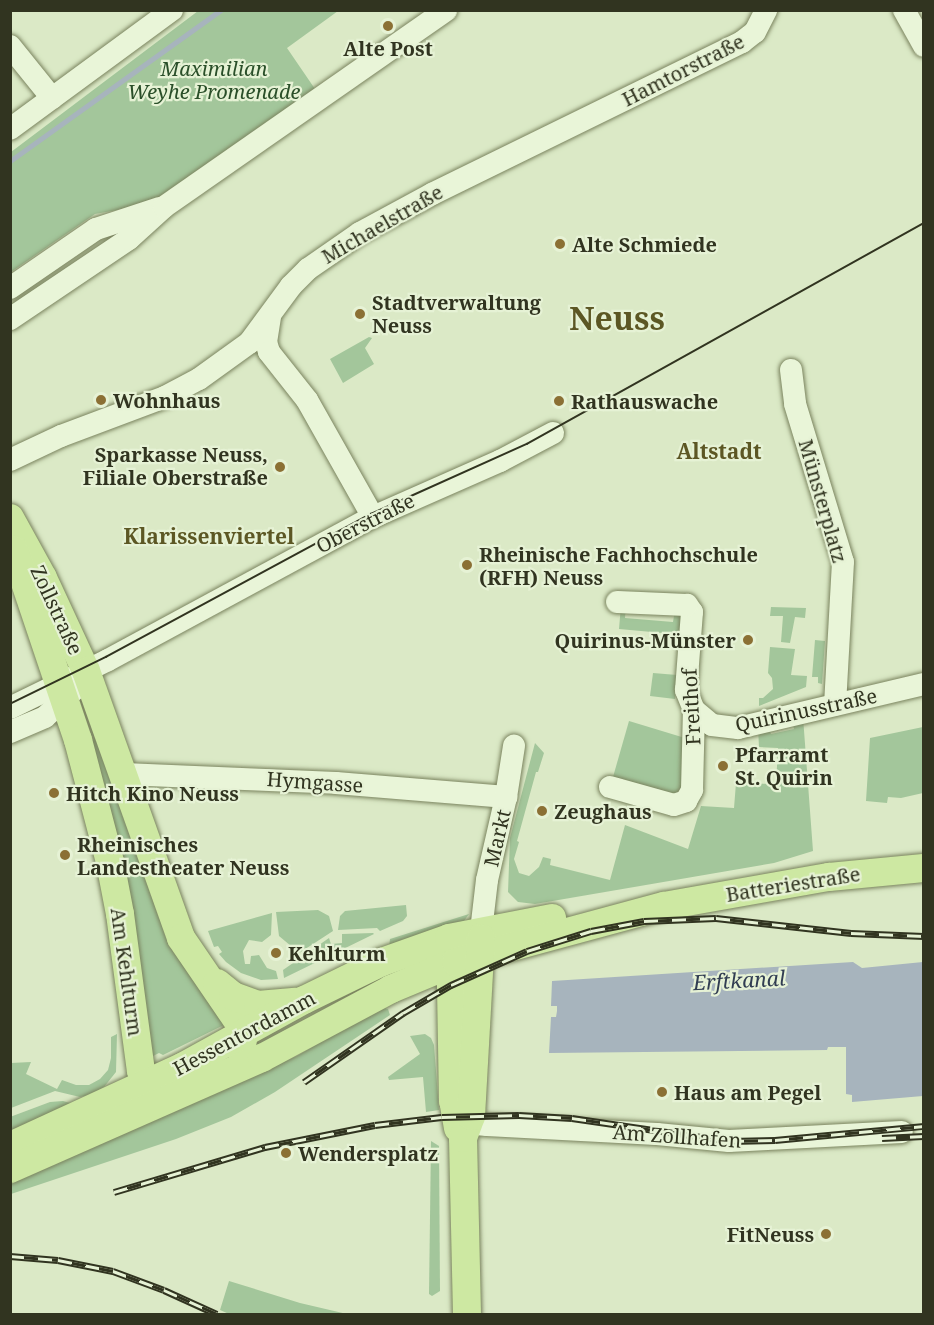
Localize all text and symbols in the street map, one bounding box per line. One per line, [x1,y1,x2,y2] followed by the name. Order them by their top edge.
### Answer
[381,19,395,33] marker: Alte Post
[618,29,748,111] street label: Hamtorstraße
[343,36,433,60] place label: Alte Post
[128,57,300,104] park label: Maximilian Weyhe Promenade
[317,180,447,268] street label: Michaelstraße
[572,232,717,256] place label: Alte Schmiede
[553,237,567,251] marker: Alte Schmiede
[372,290,541,337] place label: Stadtverwaltung Neuss
[569,299,665,337] district label: Neuss
[353,307,367,321] marker: Stadtverwaltung Neuss
[113,388,220,412] place label: Wohnhaus
[571,389,718,413] place label: Rathauswache
[94,393,108,407] marker: Wohnhaus
[552,394,566,408] marker: Rathauswache
[794,436,852,566] street label: Münsterplatz
[676,438,762,464] district label: Altstadt
[83,443,268,490] place label: Sparkasse Neuss, Filiale Oberstraße
[273,460,287,474] marker: Sparkasse Neuss, Filiale Oberstraße
[312,488,418,558] street label: Oberstraße
[123,523,295,549] district label: Klarissenviertel
[479,542,758,589] place label: Rheinische Fachhochschule (RFH) Neuss
[460,558,474,572] marker: Rheinische Fachhochschule (RFH) Neuss
[26,562,88,658] street label: Zollstraße
[555,628,736,652] place label: Quirinus-Münster
[741,633,755,647] marker: Quirinus-Münster
[677,668,705,746] street label: Freithof
[733,683,879,737] street label: Quirinusstraße
[735,742,833,789] place label: Pfarramt St. Quirin
[716,759,730,773] marker: Pfarramt St. Quirin
[266,767,364,797] street label: Hymgasse
[66,781,239,805] place label: Hitch Kino Neuss
[47,786,61,800] marker: Hitch Kino Neuss
[554,799,652,823] place label: Zeughaus
[535,804,549,818] marker: Zeughaus
[479,807,515,869] street label: Markt
[77,832,289,879] place label: Rheinisches Landestheater Neuss
[58,848,72,862] marker: Rheinisches Landestheater Neuss
[724,862,862,906] street label: Batteriestraße
[106,906,148,1038] street label: Am Kehlturm
[288,941,386,965] place label: Kehlturm
[269,946,283,960] marker: Kehlturm
[692,965,786,995] water label: Erftkanal
[169,985,319,1081] street label: Hessentordamm
[674,1080,821,1104] place label: Haus am Pegel
[655,1085,669,1099] marker: Haus am Pegel
[612,1120,742,1152] street label: Am Zollhafen
[298,1141,438,1165] place label: Wendersplatz
[279,1146,293,1160] marker: Wendersplatz
[727,1222,814,1246] place label: FitNeuss
[819,1227,833,1241] marker: FitNeuss

